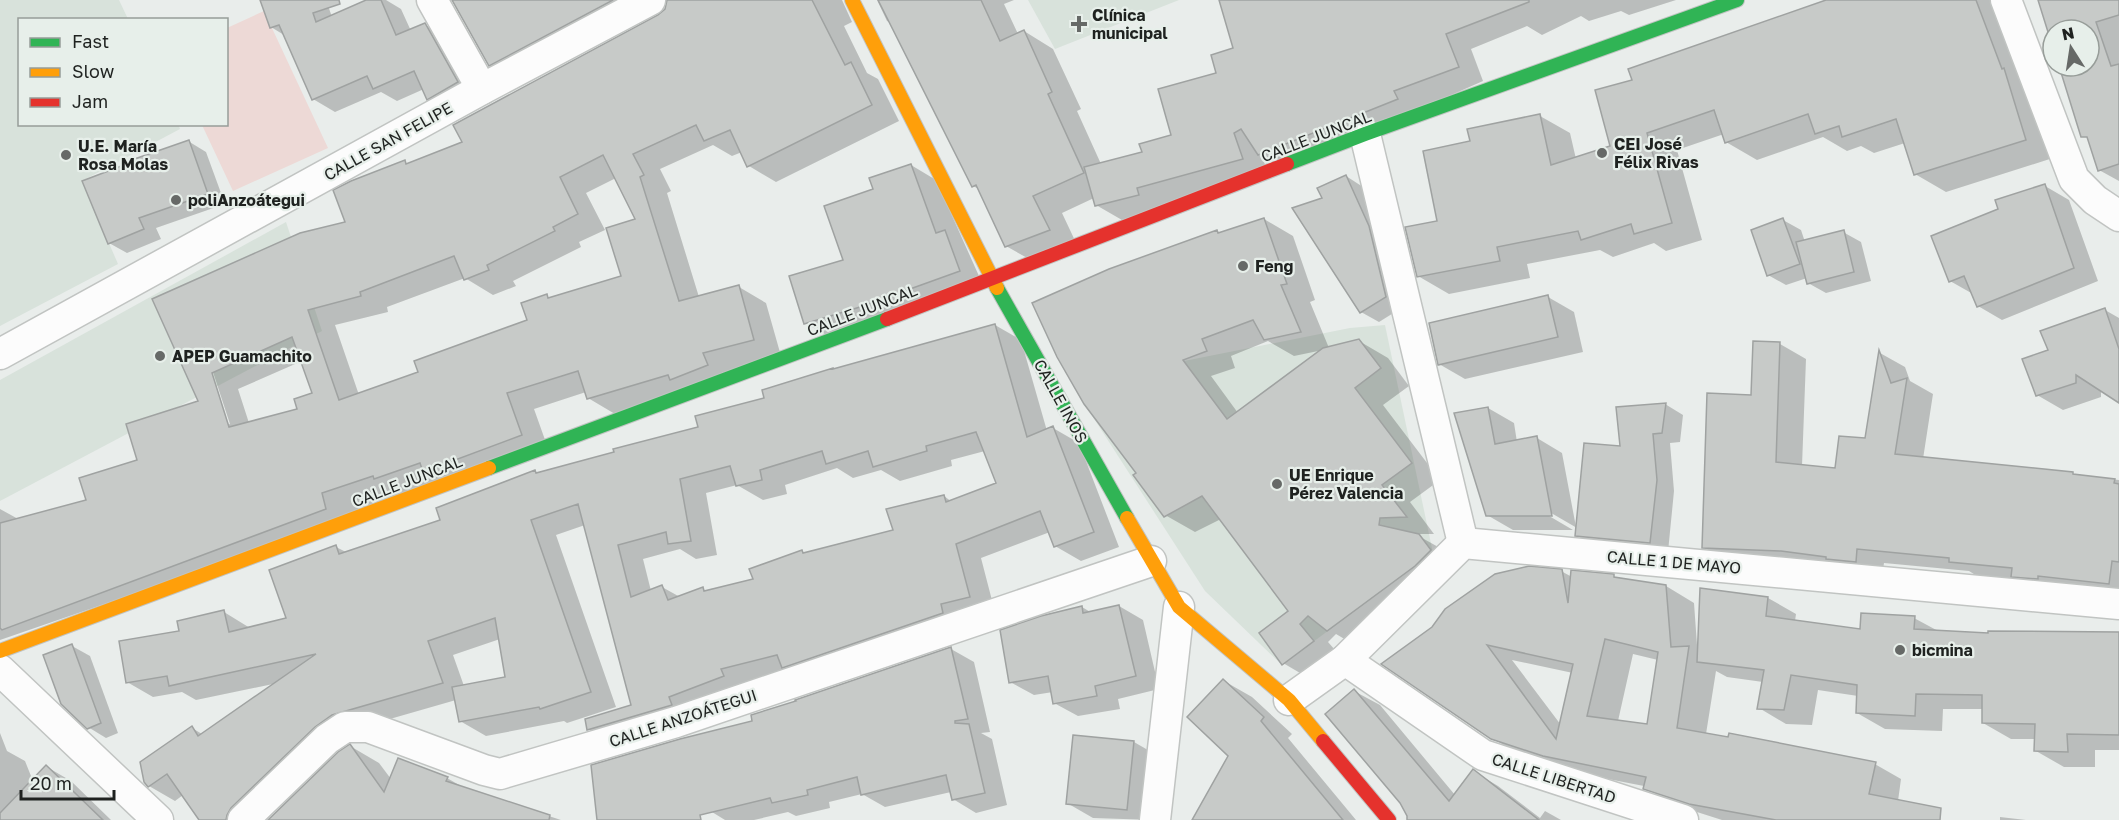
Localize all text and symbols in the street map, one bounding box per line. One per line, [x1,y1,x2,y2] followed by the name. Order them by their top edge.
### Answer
[1092,5,1168,43] place label: Clínica municipal
[1070,15,1088,33] marker: Clínica municipal
[18,18,228,126] legend
[2041,18,2101,78] north arrow
[2060,22,2076,44] text: N
[72,30,109,52] text: Fast
[72,60,115,82] text: Slow
[72,90,108,112] text: Jam
[320,97,456,185] street label: CALLE SAN FELIPE
[1258,106,1374,166] street label: CALLE JUNCAL
[1614,134,1699,172] place label: CEI José Félix Rivas
[78,136,168,174] place label: U.E. María Rosa Molas
[1595,146,1609,160] marker: CEI José Félix Rivas
[59,148,73,162] marker: U.E. María Rosa Molas
[188,190,305,210] place label: poliAnzoátegui
[169,193,183,207] marker: poliAnzoátegui
[1255,256,1293,276] place label: Feng
[1236,259,1250,273] marker: Feng
[804,280,920,340] street label: CALLE JUNCAL
[172,346,312,366] place label: APEP Guamachito
[153,349,167,363] marker: APEP Guamachito
[1030,356,1092,446] street label: CALLE INOS
[349,451,465,511] street label: CALLE JUNCAL
[1289,465,1403,503] place label: UE Enrique Pérez Valencia
[1270,477,1284,491] marker: UE Enrique Pérez Valencia
[1606,546,1742,578] street label: CALLE 1 DE MAYO
[1912,640,1973,660] place label: bicmina
[1893,643,1907,657] marker: bicmina
[607,685,759,751] street label: CALLE ANZOÁTEGUI
[1489,749,1619,807] street label: CALLE LIBERTAD
[21,763,114,801] scale bar
[30,772,72,794] text: 20 m

